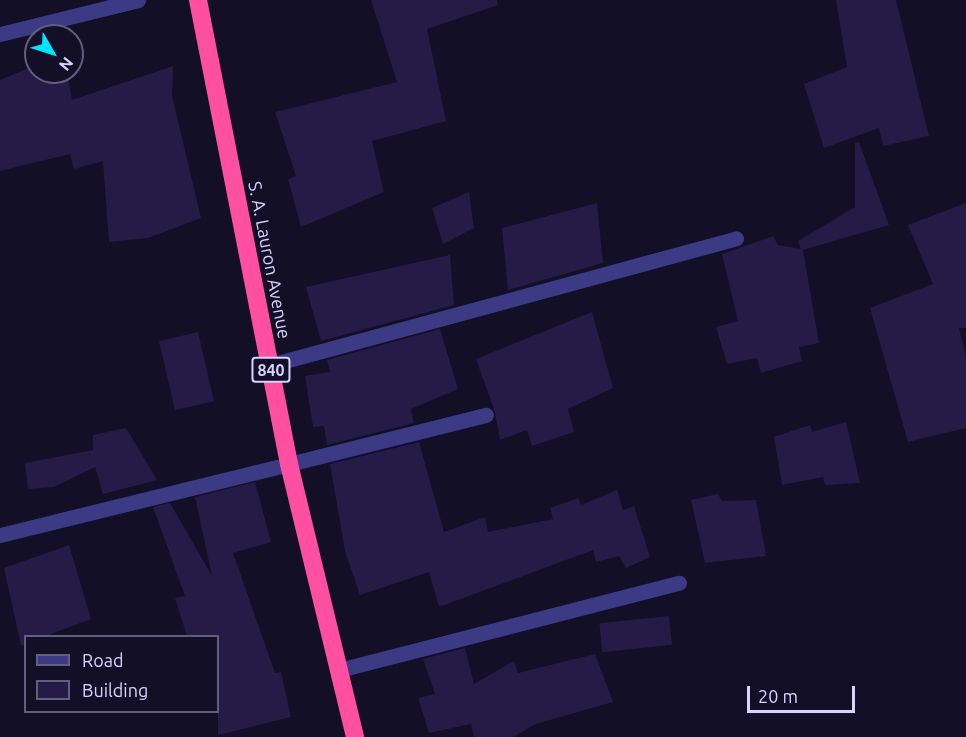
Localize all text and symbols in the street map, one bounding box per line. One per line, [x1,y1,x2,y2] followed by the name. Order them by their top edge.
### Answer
[24,24,84,84] north arrow
[56,54,77,74] text: N
[244,179,296,341] street label: S. A. Lauron Avenue
[250,357,292,383] road number: 840
[24,635,219,713] legend
[82,650,124,670] text: Road
[750,674,858,712] scale bar
[82,680,148,700] text: Building
[758,686,798,706] text: 20 m

